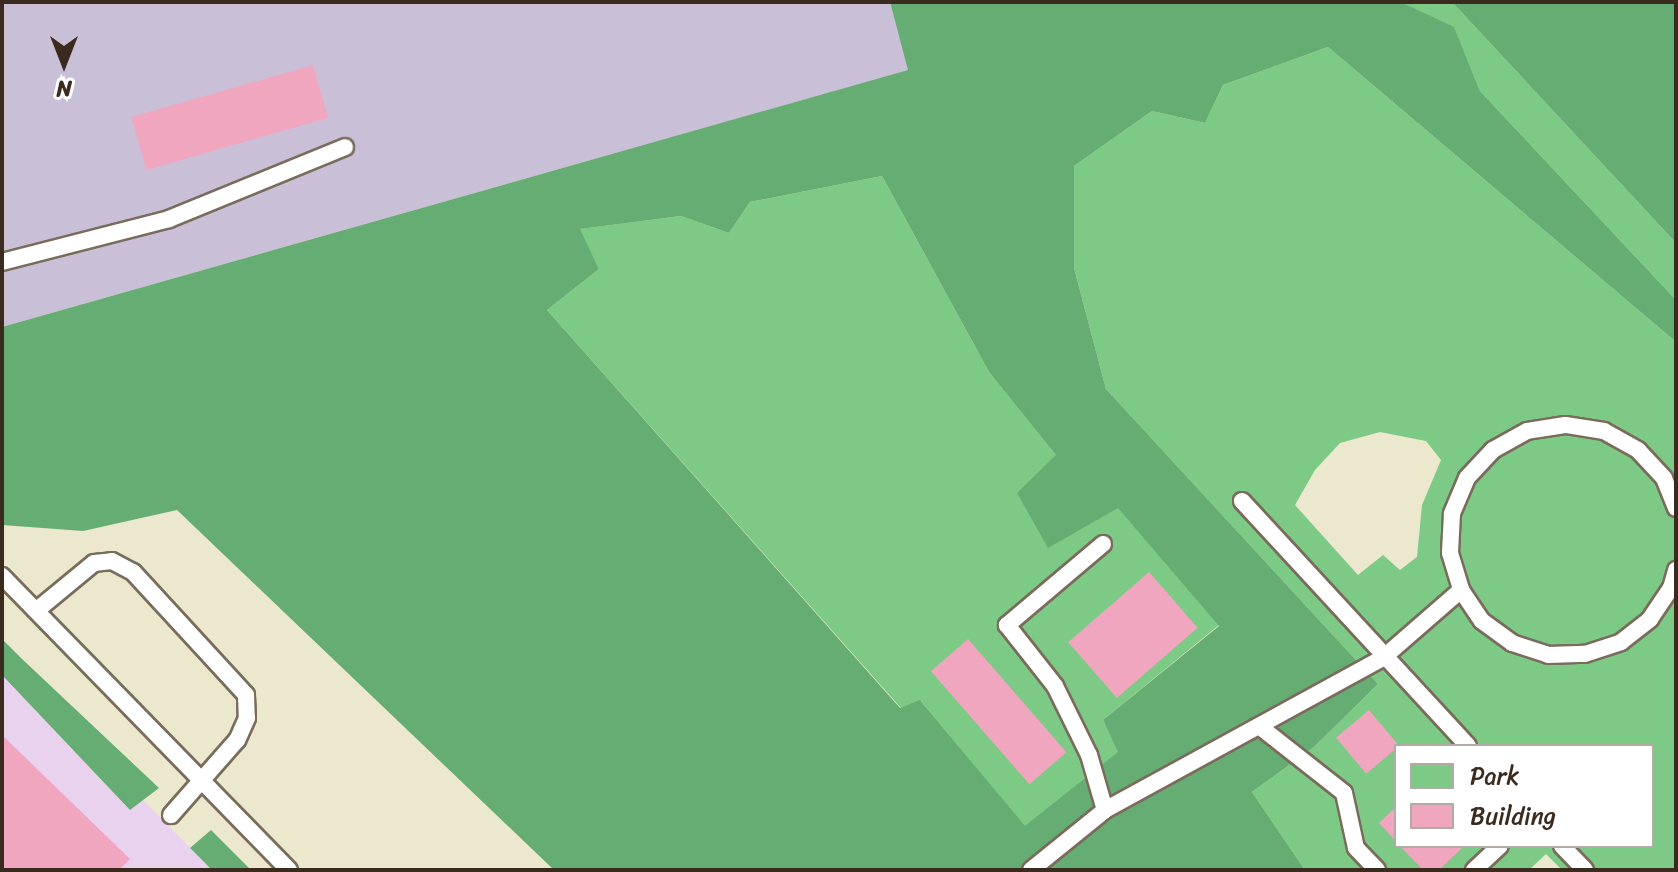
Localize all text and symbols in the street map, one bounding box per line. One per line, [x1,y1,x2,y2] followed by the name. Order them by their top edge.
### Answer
[24,24,104,104] north arrow
[56,69,72,108] text: N
[1394,744,1654,848] legend
[1470,755,1519,797] text: Park
[1470,795,1556,837] text: Building

